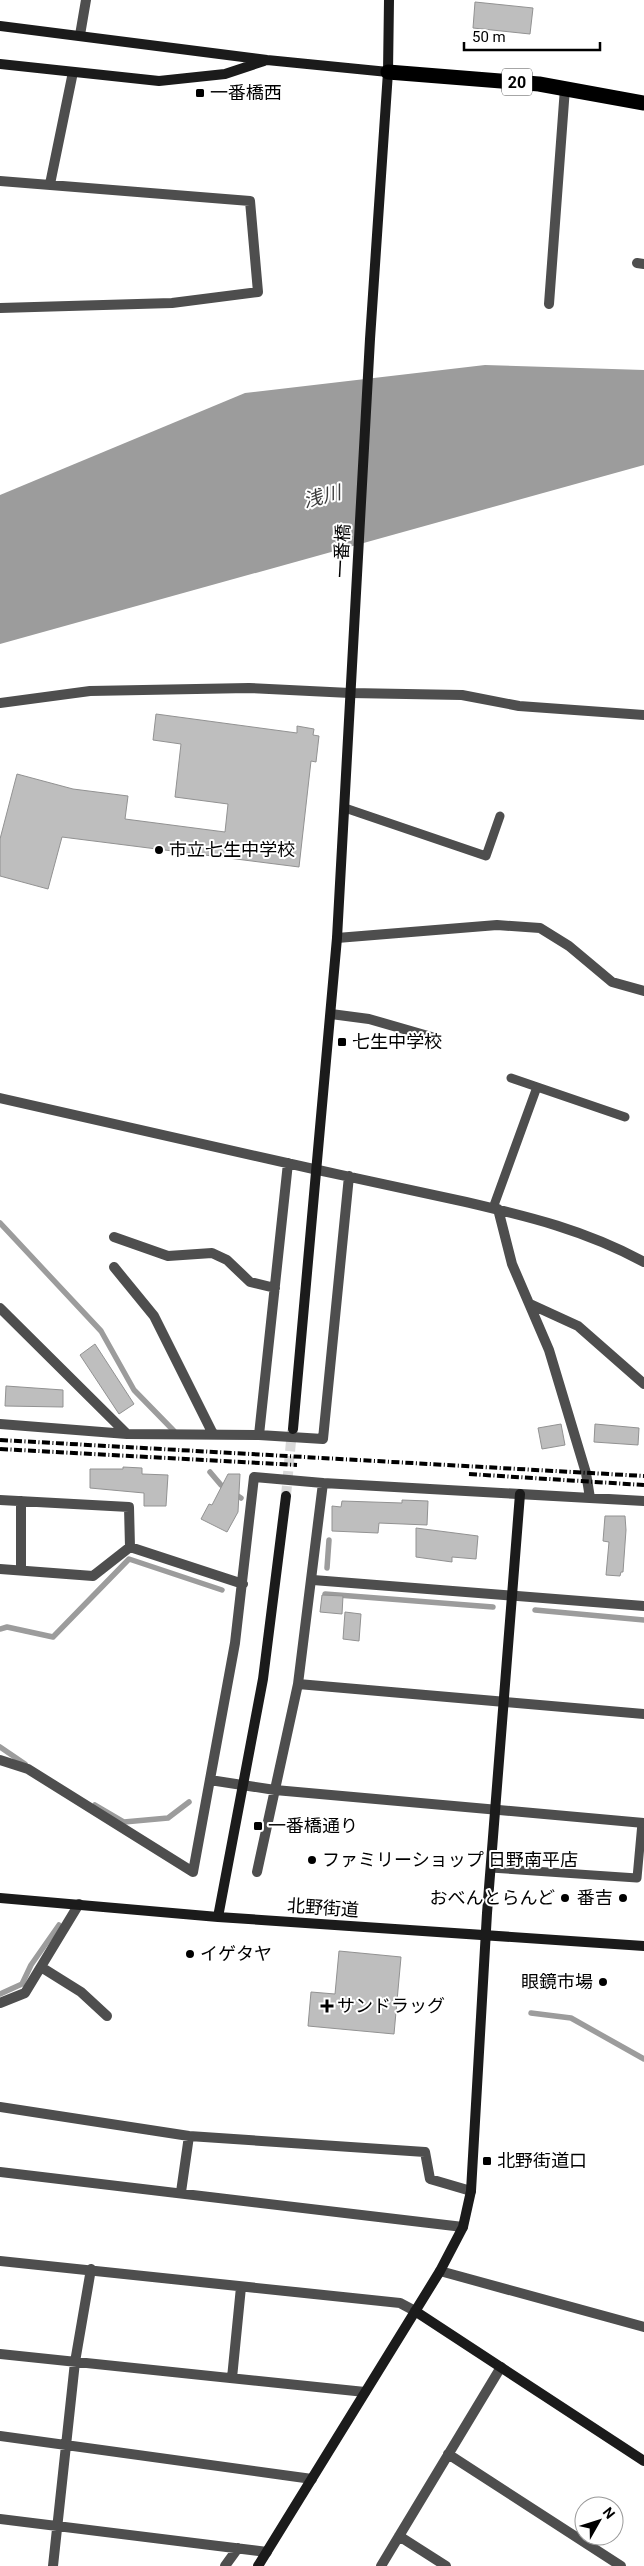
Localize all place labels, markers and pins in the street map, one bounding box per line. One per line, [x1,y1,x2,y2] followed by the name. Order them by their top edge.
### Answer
[210,82,282,103] place label: 一番橋西
[194,87,206,99] marker: 一番橋西
[169,839,295,860] place label: 市立七生中学校
[153,844,165,856] marker: 市立七生中学校
[352,1031,442,1052] place label: 七生中学校
[336,1036,348,1048] marker: 七生中学校
[268,1815,358,1836] place label: 一番橋通り
[252,1820,264,1832] marker: 一番橋通り
[322,1849,578,1870] place label: ファミリーショップ 日野南平店
[306,1854,318,1866] marker: ファミリーショップ 日野南平店
[430,1887,555,1908] place label: おべんとらんど
[577,1887,613,1908] place label: 番吉
[559,1892,571,1904] marker: おべんとらんど
[617,1892,629,1904] marker: 番吉
[200,1943,272,1964] place label: イゲタヤ
[184,1948,196,1960] marker: イゲタヤ
[521,1971,593,1992] place label: 眼鏡市場
[597,1976,609,1988] marker: 眼鏡市場
[337,1995,445,2016] place label: サンドラッグ
[321,2000,333,2012] marker: サンドラッグ
[497,2150,587,2171] place label: 北野街道口
[481,2155,493,2167] marker: 北野街道口

